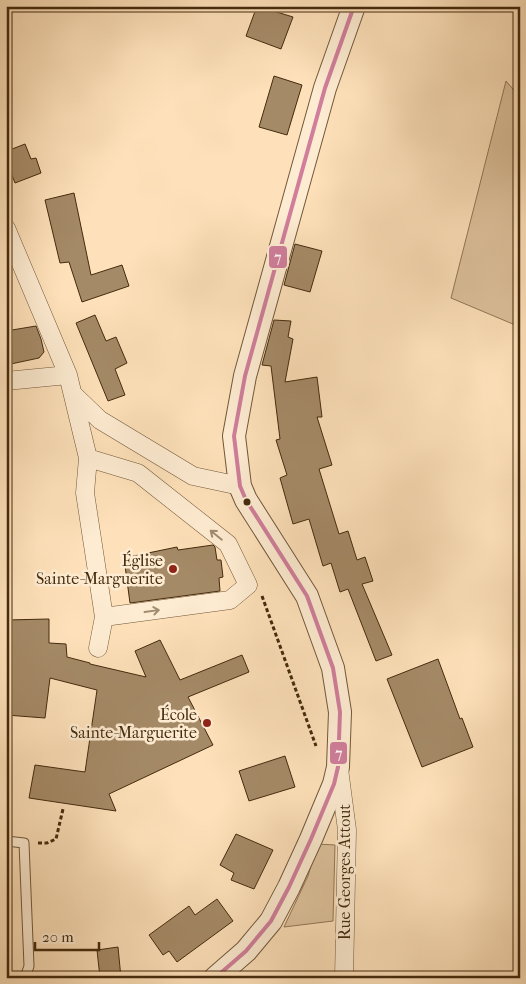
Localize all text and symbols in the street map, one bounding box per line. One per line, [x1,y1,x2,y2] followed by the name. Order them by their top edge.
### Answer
[268,245,288,269] line badge: 7
[274,249,282,266] text: 7
[242,497,252,507] unlabelled marker
[210,529,223,540] one-way arrow
[36,550,163,588] place label: Église Sainte-Marguerite
[167,563,179,575] marker: Église Sainte-Marguerite
[144,606,160,616] one-way arrow
[70,704,197,742] place label: École Sainte-Marguerite
[201,717,213,729] marker: École Sainte-Marguerite
[329,741,348,765] line badge: 7
[335,745,343,762] text: 7
[335,804,354,940] street label: Rue Georges Attout
[35,919,99,951] scale bar
[42,928,74,946] text: 20 m

